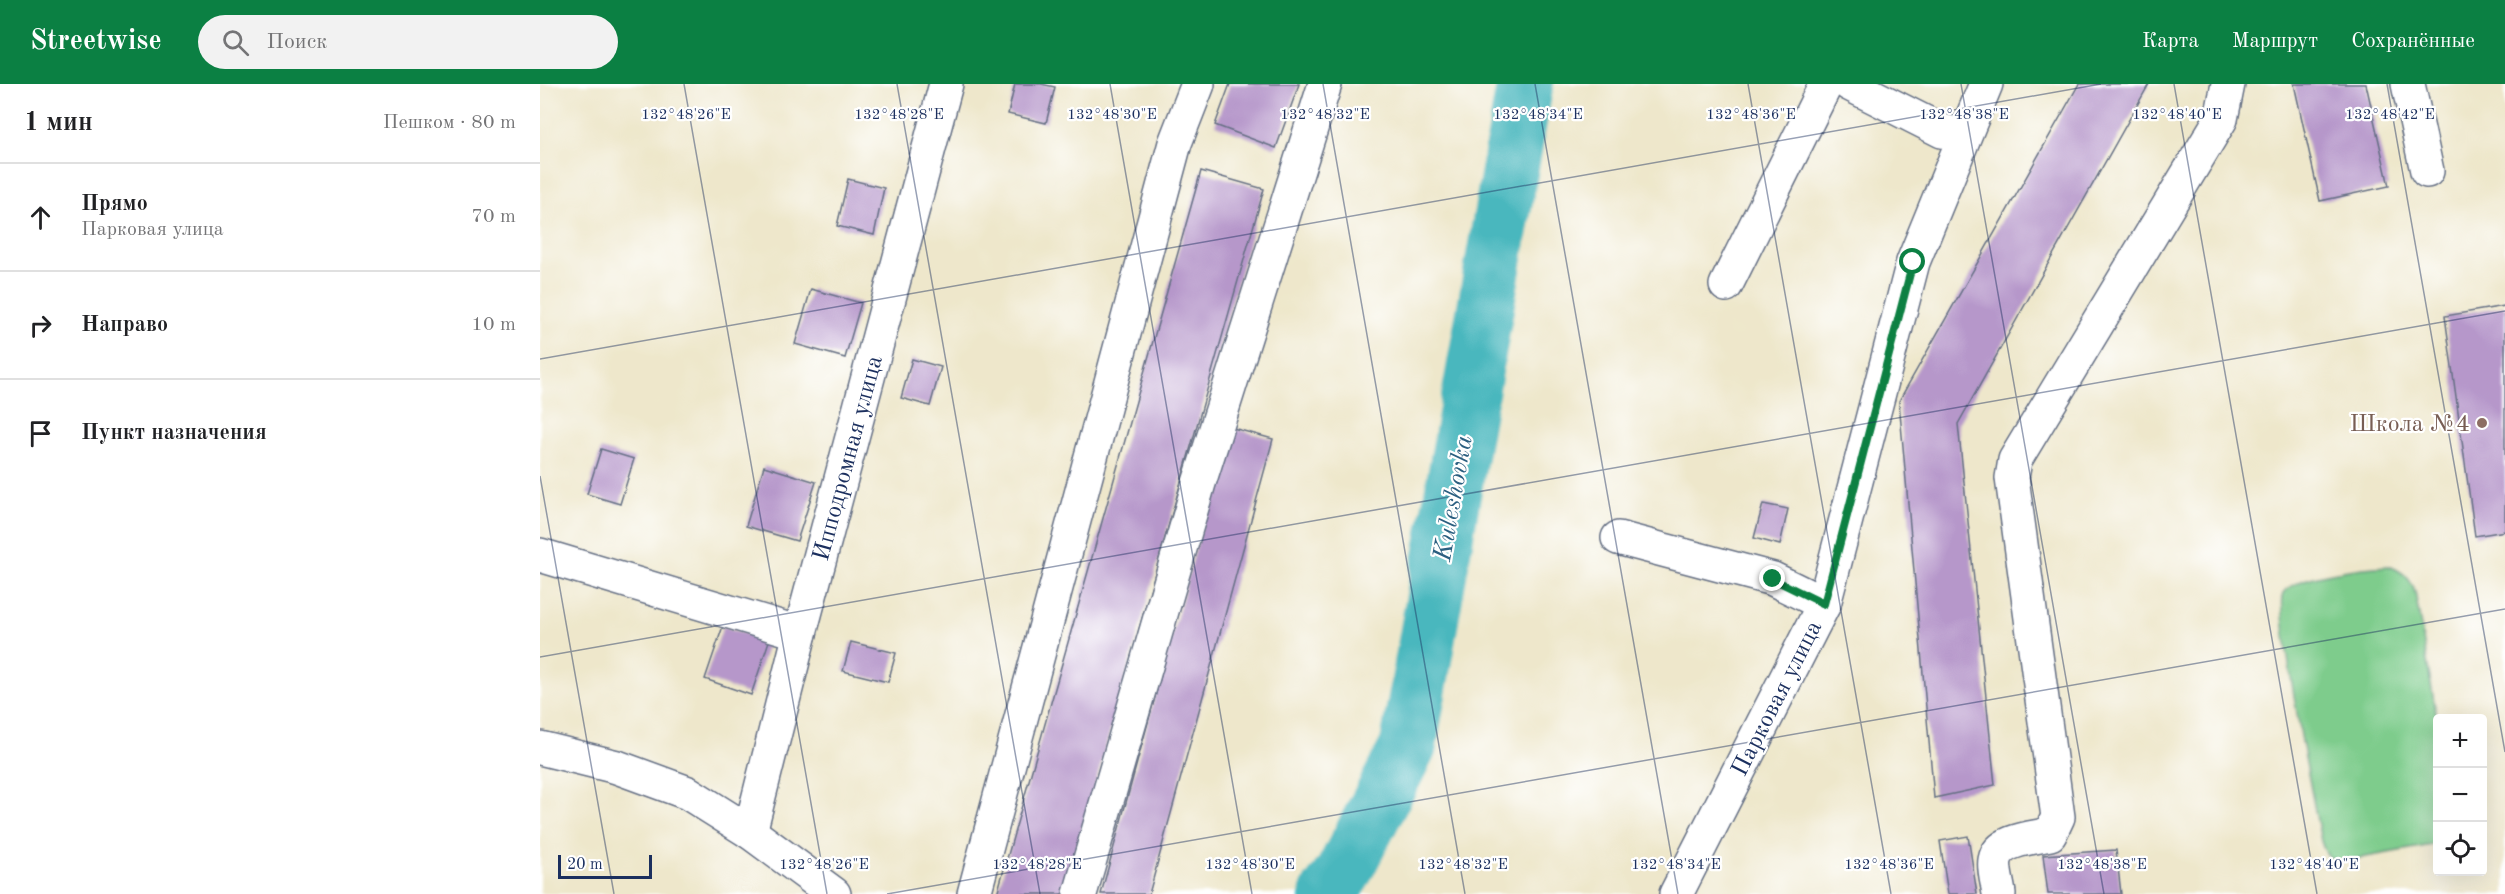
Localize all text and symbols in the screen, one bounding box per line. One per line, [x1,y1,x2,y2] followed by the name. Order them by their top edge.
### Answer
[198,15,618,69] search box
[219,26,252,59] icon: search
[30,28,162,56] text: Streetwise
[267,31,327,53] text: Поиск
[2142,31,2199,52] text: Карта
[2232,31,2318,52] text: Маршрут
[2351,31,2475,52] text: Сохранённые
[641,108,731,123] text: 132°48'26"E
[854,108,944,123] text: 132°48'28"E
[1067,108,1157,123] text: 132°48'30"E
[1280,108,1370,123] text: 132°48'32"E
[1493,108,1583,123] text: 132°48'34"E
[1706,108,1796,123] text: 132°48'36"E
[1919,108,2009,123] text: 132°48'38"E
[2132,108,2222,123] text: 132°48'40"E
[2345,108,2435,123] text: 132°48'42"E
[24,110,93,136] text: 1 мин
[383,113,516,133] text: Пешком · 80 m
[81,193,148,215] text: Прямо
[24,201,57,234] icon: ahead
[471,207,516,227] text: 70 m
[81,220,224,240] text: Парковая улица
[1899,248,1925,274] route start
[24,309,57,342] icon: right
[81,314,168,336] text: Направо
[471,315,516,335] text: 10 m
[810,353,888,564] street label: Ипподромная улица
[2349,413,2470,437] place label: Школа №4
[2475,416,2489,430] marker: Школа №4
[24,417,57,450] icon: arrive
[81,422,267,444] text: Пункт назначения
[1430,433,1478,564] water label: Kuleshovka
[1759,565,1785,591] route end
[1728,617,1827,781] street label: Парковая улица
[2433,714,2487,876] map controls
[2433,714,2487,768] button: +
[2433,768,2487,822] button: −
[2433,822,2487,876] button: locate
[558,852,652,880] scale bar
[567,857,603,873] text: 20 m
[779,858,869,873] text: 132°48'26"E
[992,858,1082,873] text: 132°48'28"E
[1205,858,1295,873] text: 132°48'30"E
[1418,858,1508,873] text: 132°48'32"E
[1631,858,1721,873] text: 132°48'34"E
[1844,858,1934,873] text: 132°48'36"E
[2057,858,2147,873] text: 132°48'38"E
[2269,858,2359,873] text: 132°48'40"E

